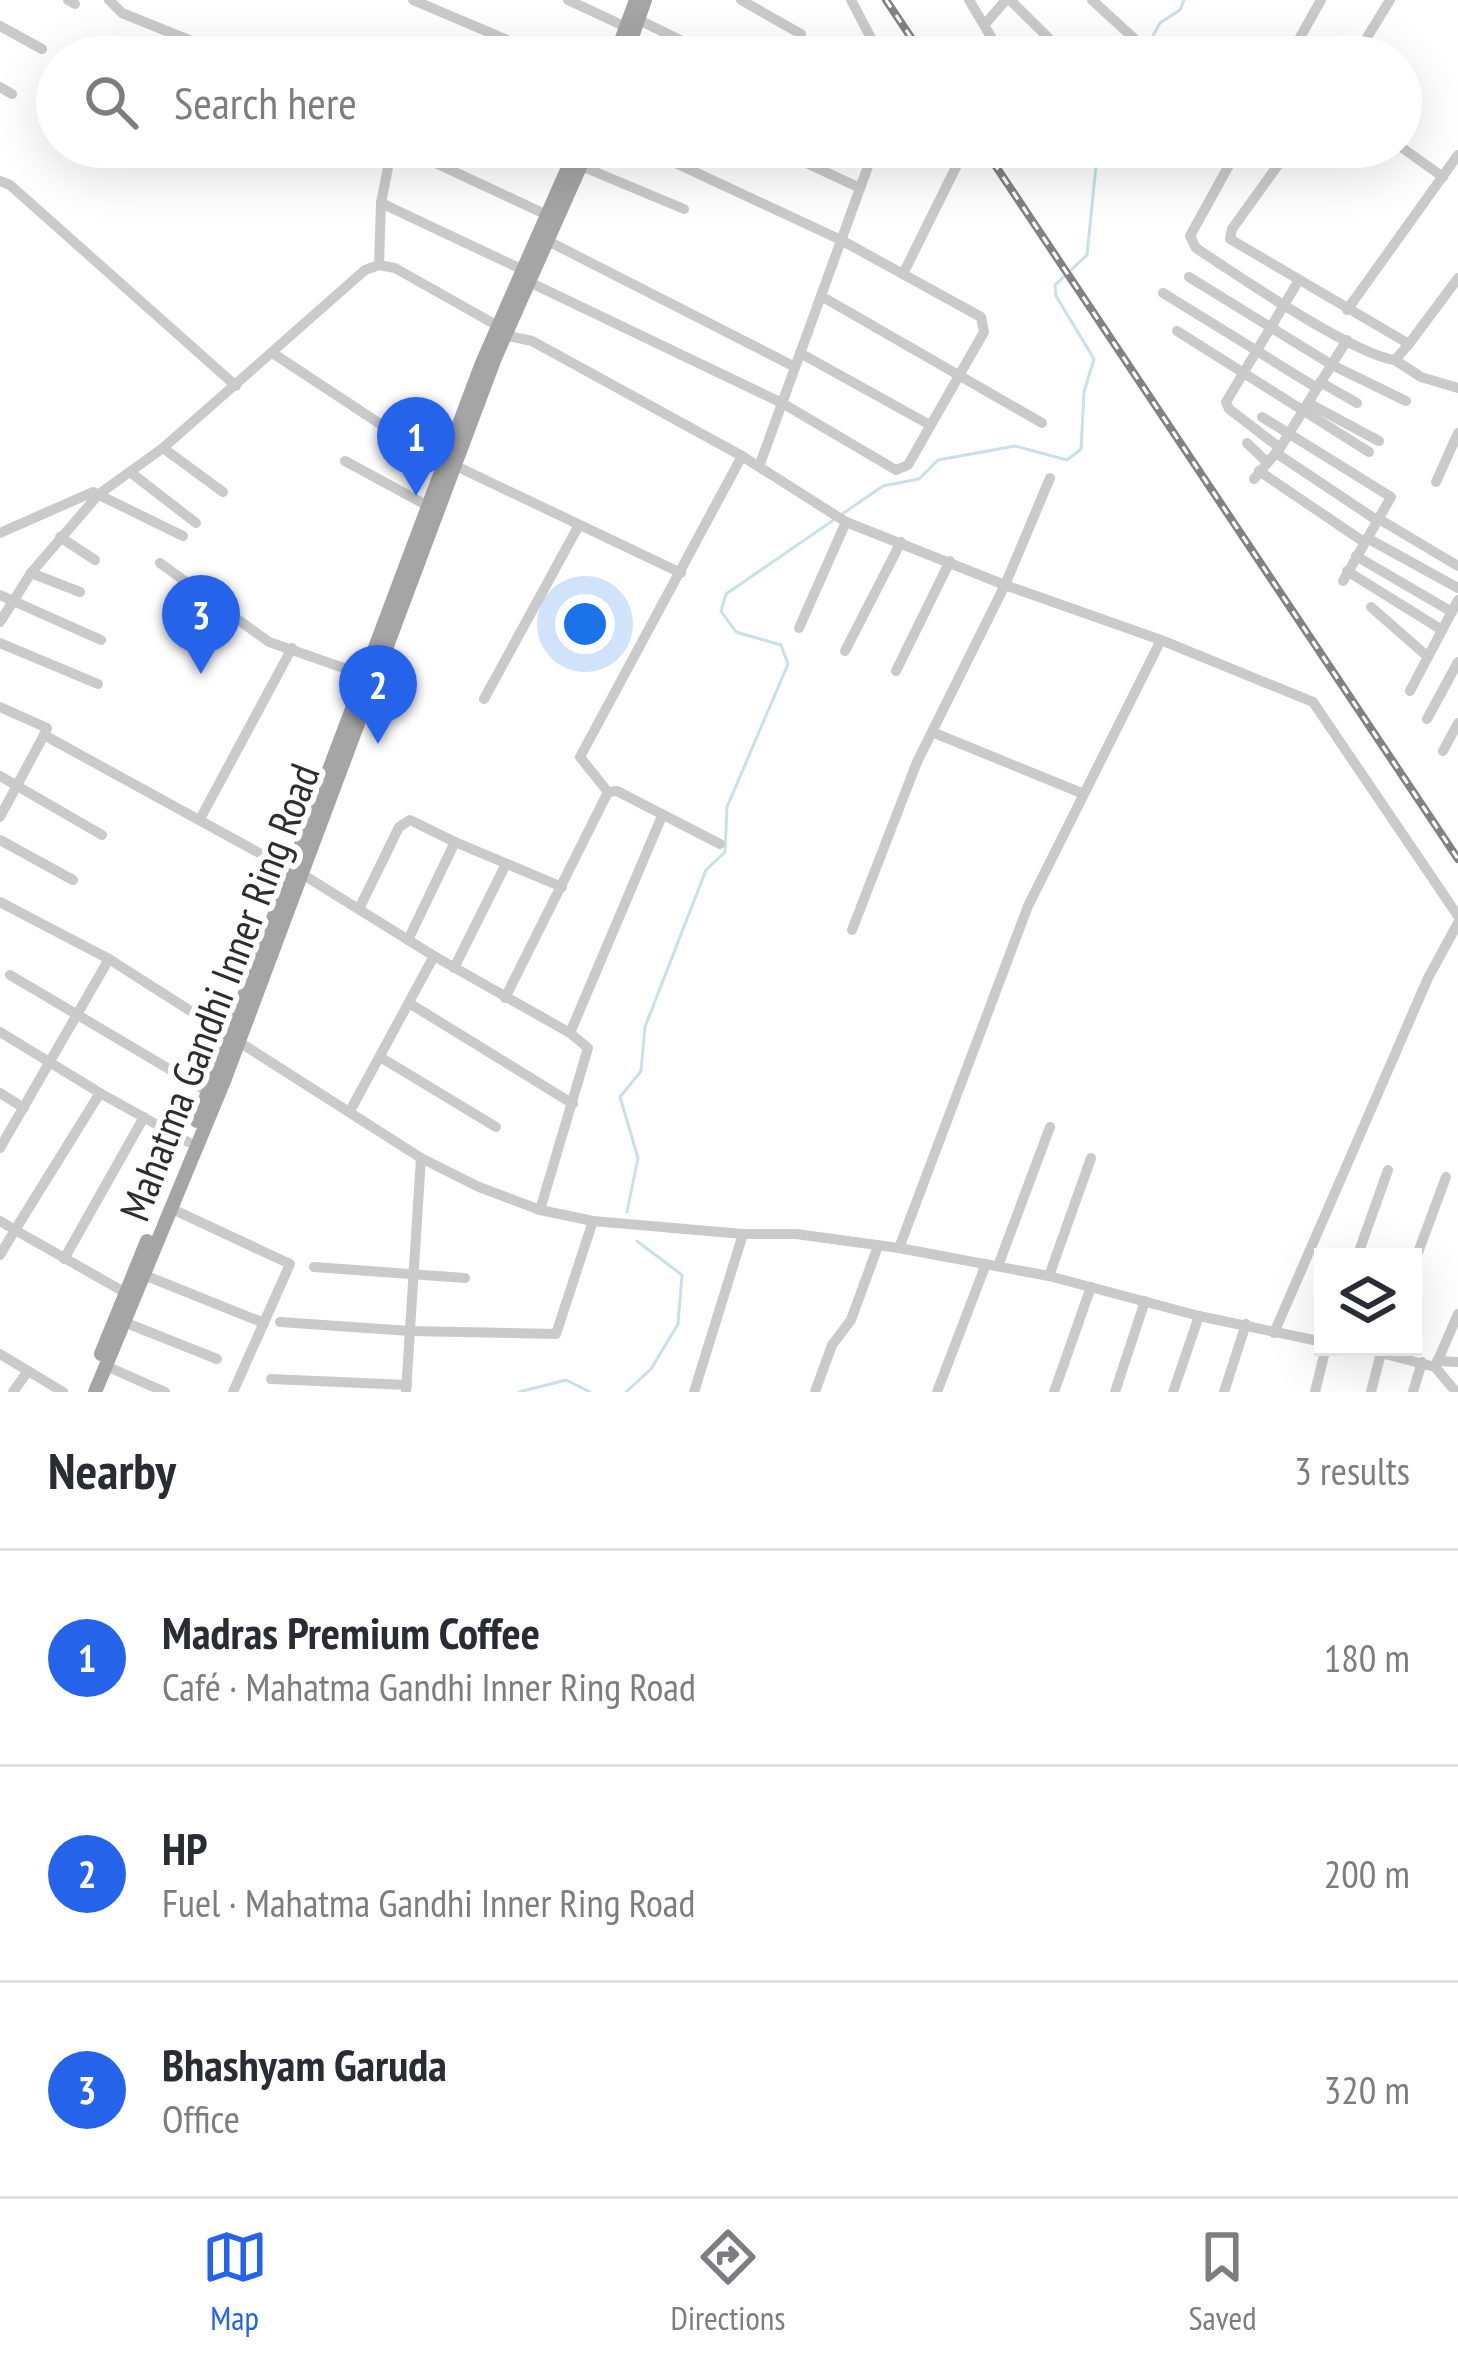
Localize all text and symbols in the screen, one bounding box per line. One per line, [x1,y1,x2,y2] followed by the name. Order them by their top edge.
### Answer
[36,36,1422,168] search box
[78,69,144,135] icon: search
[174,73,357,131] text: Search here
[377,397,455,496] pin: 1
[162,575,240,674] pin: 3
[555,594,615,654] your location
[339,645,417,744] pin: 2
[106,756,332,1228] street label: Mahatma Gandhi Inner Ring Road
[1314,1248,1422,1356] map controls
[1314,1248,1422,1356] button: layers
[48,1437,176,1503] text: Nearby
[1294,1445,1410,1496] text: 3 results
[162,1603,540,1661] text: Madras Premium Coffee
[78,1632,96,1683] text: 1
[1324,1632,1410,1683] text: 180 m
[162,1661,696,1712] text: Café · Mahatma Gandhi Inner Ring Road
[162,1819,207,1877] text: HP
[78,1848,96,1899] text: 2
[1324,1848,1410,1899] text: 200 m
[162,1877,695,1928] text: Fuel · Mahatma Gandhi Inner Ring Road
[162,2035,447,2093] text: Bhashyam Garuda
[78,2064,96,2115] text: 3
[1324,2064,1410,2115] text: 320 m
[162,2093,240,2144] text: Office
[202,2224,268,2339] tab: Map
[671,2224,785,2339] tab: Directions
[1188,2224,1256,2339] tab: Saved

